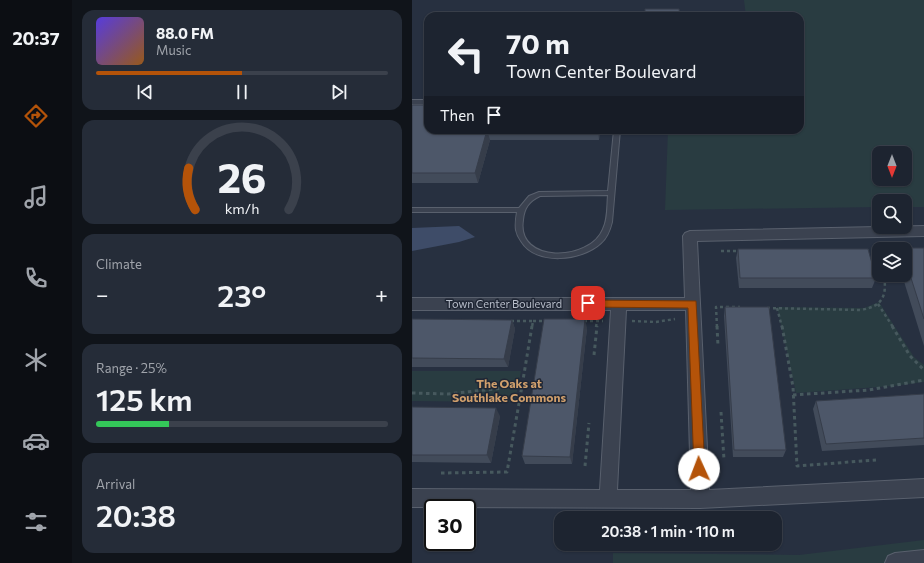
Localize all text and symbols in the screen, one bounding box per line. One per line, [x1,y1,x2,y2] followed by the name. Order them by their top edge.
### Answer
[156,24,214,42] text: 88.0 FM
[506,26,570,60] text: 70 m
[12,27,60,49] text: 20:37
[440,28,492,80] icon: left
[156,42,191,58] text: Music
[506,60,696,82] text: Town Center Boulevard
[134,81,156,103] icon: previous
[231,81,253,103] icon: pause
[328,81,350,103] icon: next
[22,102,50,130] icon: directions
[483,104,505,126] icon: arrive
[440,106,475,124] text: Then
[872,146,912,186] north arrow
[872,146,912,282] map controls
[217,151,267,202] text: 26
[22,183,50,211] icon: music
[872,194,912,234] button: search
[225,198,259,216] text: km/h
[872,242,912,282] button: layers
[96,256,142,272] text: Climate
[22,264,50,292] icon: phone
[217,276,266,313] text: 23°
[96,281,109,308] text: −
[375,281,388,308] text: +
[571,286,605,320] pin
[577,292,599,314] icon: arrive
[446,297,562,310] street label: Town Center Boulevard
[22,346,50,374] icon: climate
[96,360,167,376] text: Range · 25%
[452,376,566,404] district label: The Oaks at Southlake Commons
[96,380,192,417] text: 125 km
[22,427,50,455] icon: car
[678,448,720,490] position arrow
[96,476,135,492] text: Arrival
[96,496,176,533] text: 20:38
[424,499,476,551] speed limit sign: 30
[22,508,50,536] icon: filters
[601,522,735,540] text: 20:38 · 1 min · 110 m

